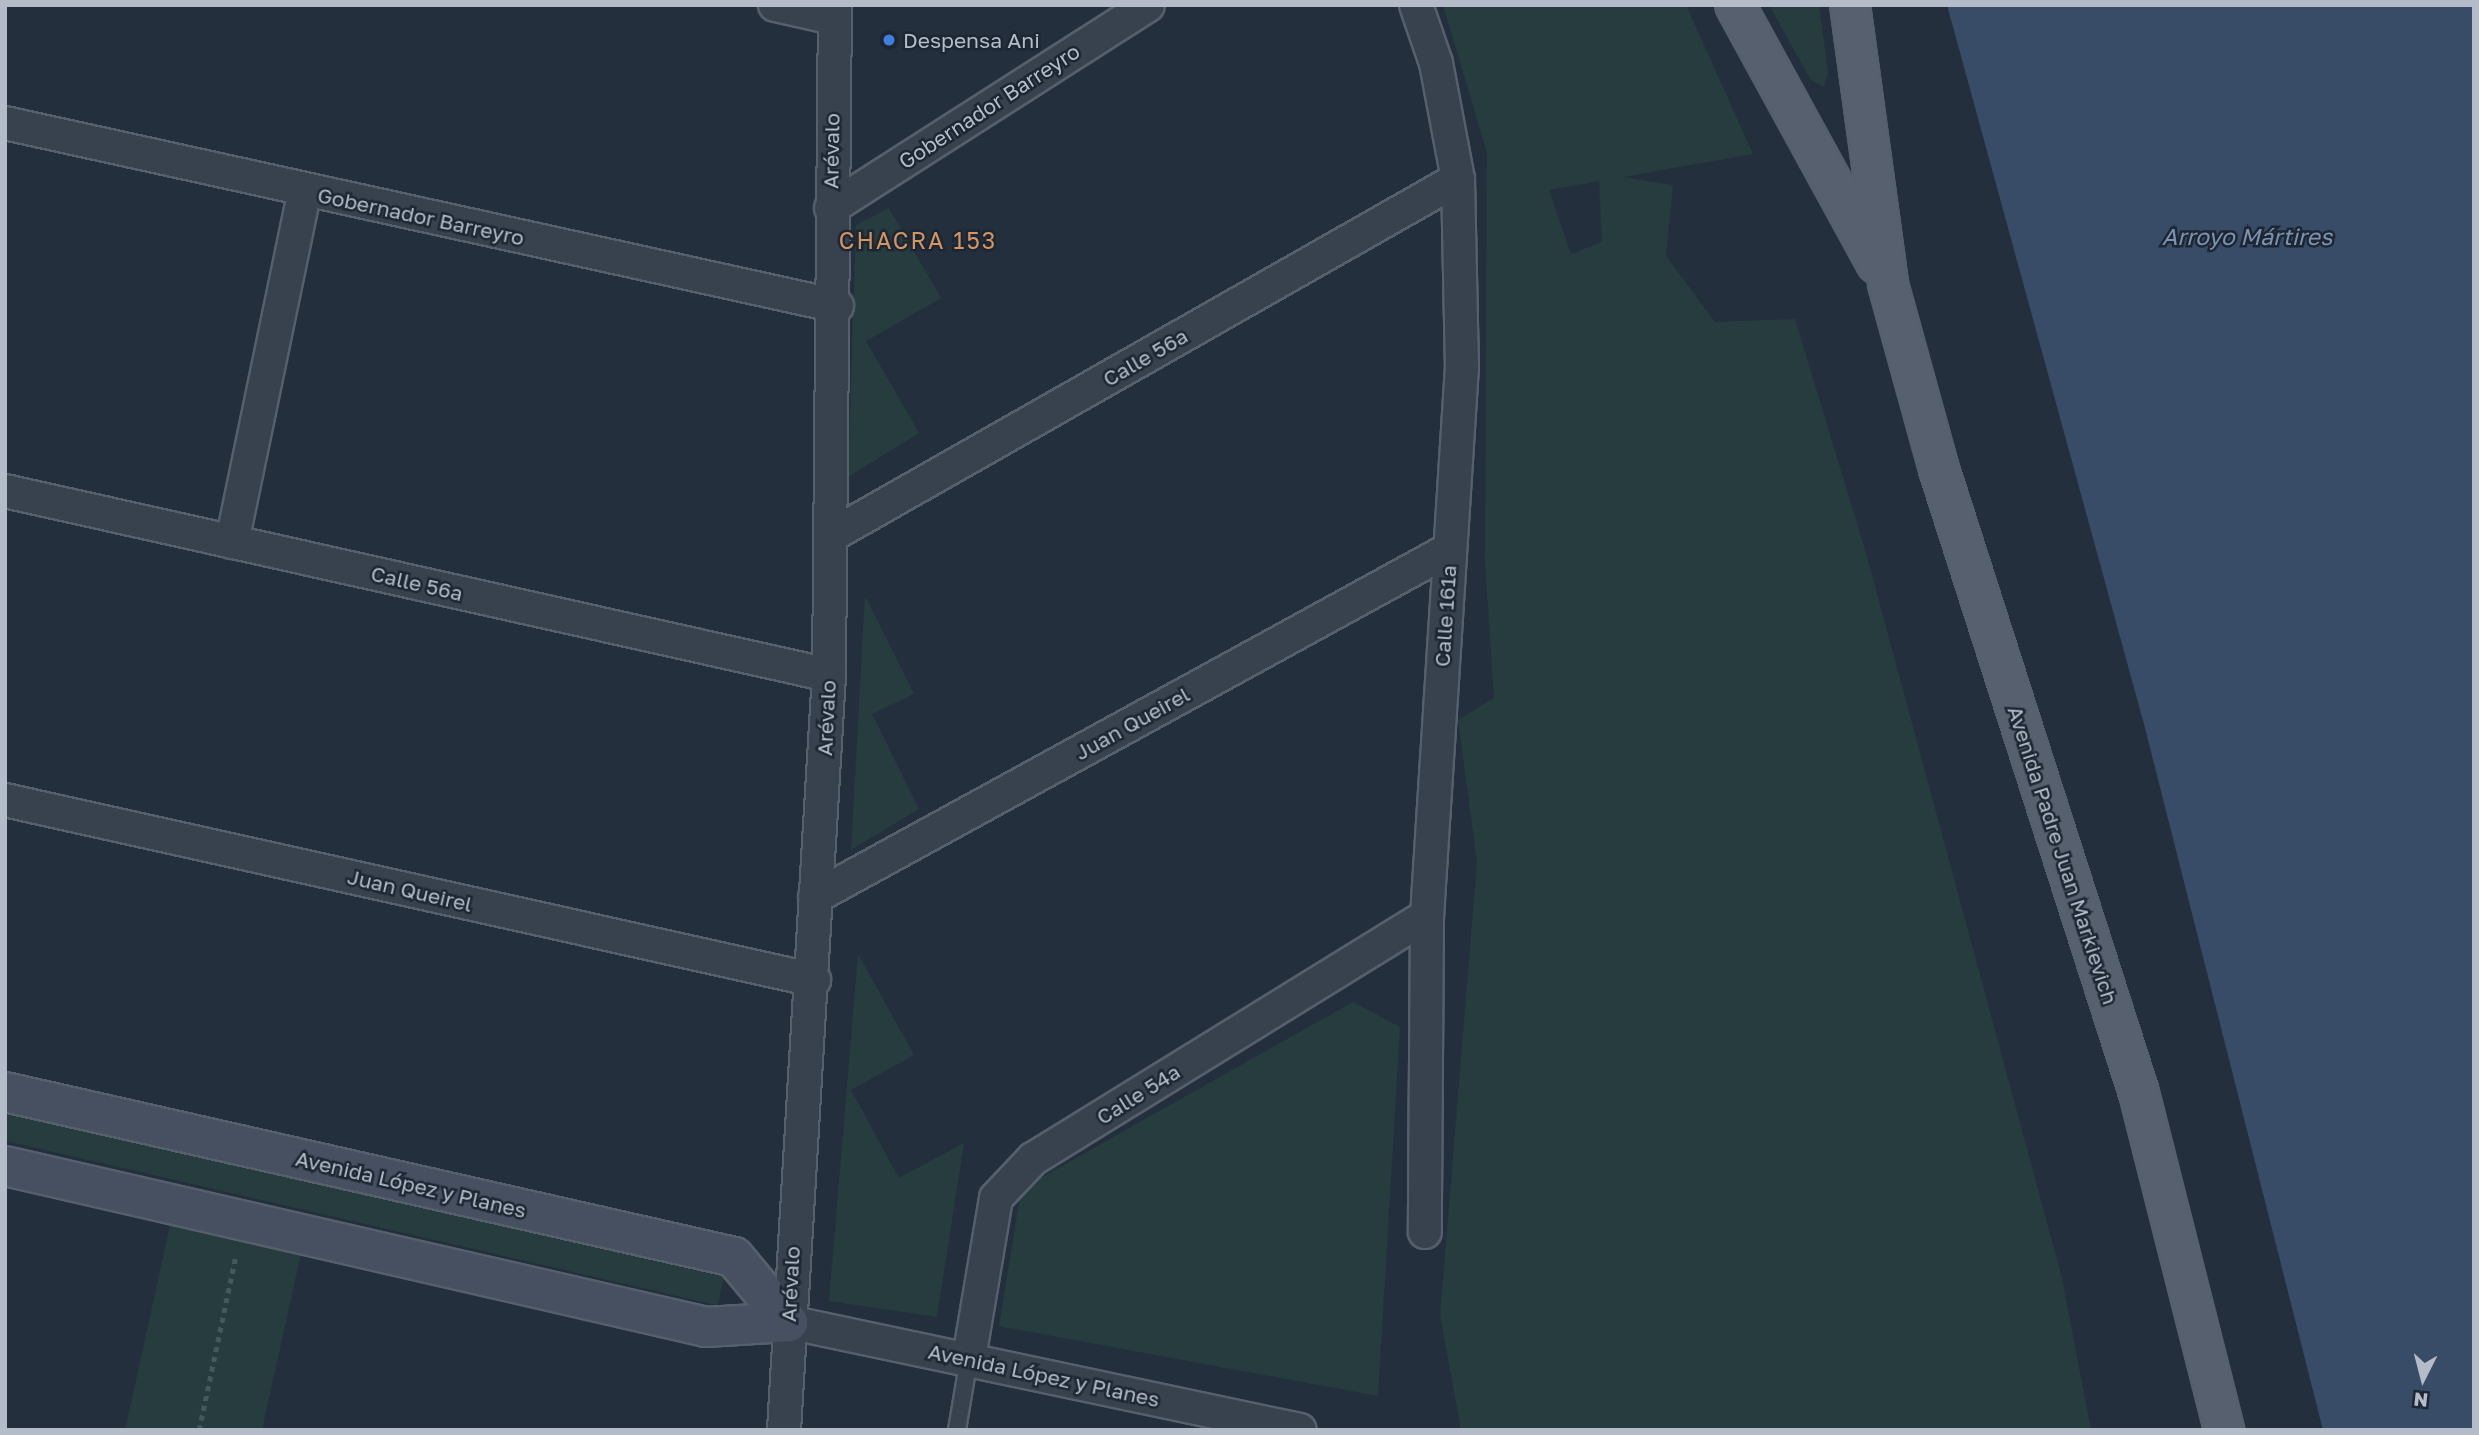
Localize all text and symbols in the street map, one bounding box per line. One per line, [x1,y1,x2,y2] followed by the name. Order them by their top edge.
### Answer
[903,27,1040,53] place label: Despensa Ani
[881,32,897,48] marker: Despensa Ani
[894,38,1084,174] street label: Gobernador Barreyro
[818,113,844,189] street label: Arévalo
[315,182,527,250] street label: Gobernador Barreyro
[2162,222,2332,250] water label: Arroyo Mártires
[840,226,996,254] district label: CHACRA 153
[1098,323,1192,391] street label: Calle 56a
[369,560,465,606] street label: Calle 56a
[1429,564,1461,668] street label: Calle 161a
[811,679,841,757] street label: Arévalo
[1070,681,1194,765] street label: Juan Queirel
[2003,703,2123,1007] street label: Avenida Padre Juan Markievich
[345,863,475,917] street label: Juan Queirel
[1092,1058,1184,1130] street label: Calle 54a
[293,1145,529,1223] street label: Avenida López y Planes
[775,1245,805,1323] street label: Arévalo
[926,1338,1162,1412] street label: Avenida López y Planes
[2388,1344,2458,1414] north arrow
[2412,1388,2429,1413] text: N

